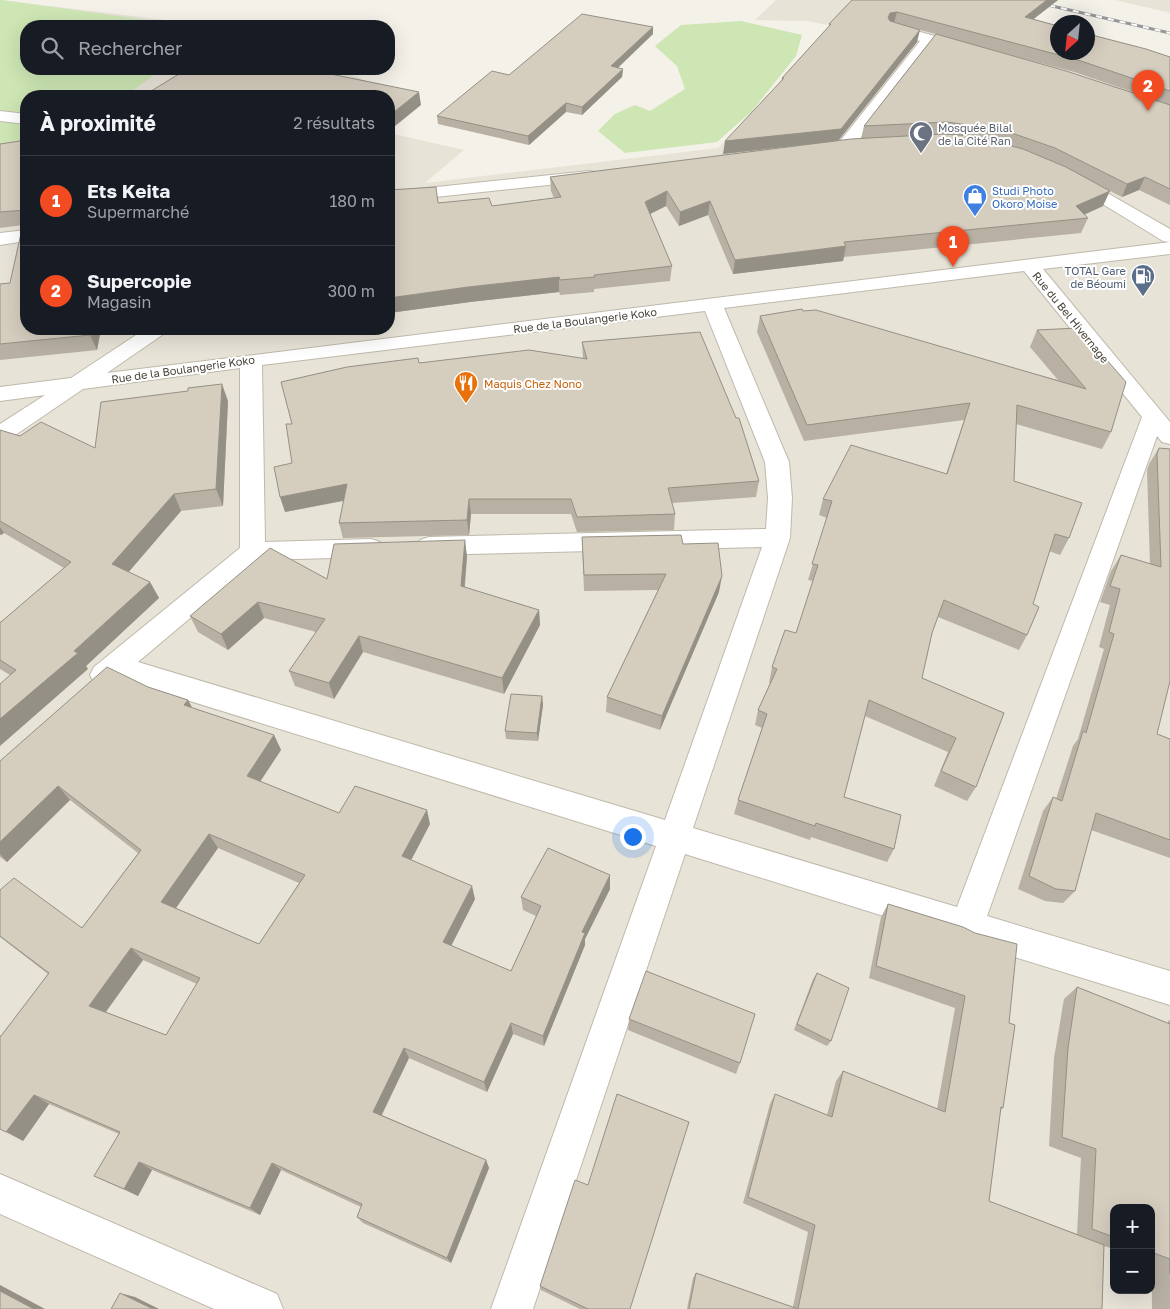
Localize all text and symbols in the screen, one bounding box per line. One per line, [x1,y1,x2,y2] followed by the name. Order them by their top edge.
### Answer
[1050,15,1095,60] north arrow
[20,20,395,75] search box
[38,34,66,62] icon: search
[78,36,183,59] text: Rechercher
[1132,70,1164,111] pin: 2
[40,110,156,136] text: À proximité
[293,113,375,133] text: 2 résultats
[908,120,934,154] mosque icon: Mosquée Bilal de la Cité Ran
[938,121,1013,147] place label: Mosquée Bilal de la Cité Ran
[87,179,170,202] text: Ets Keita
[962,183,988,217] shop icon: Studi Photo Okoro Moise
[992,184,1057,210] place label: Studi Photo Okoro Moise
[52,191,60,211] text: 1
[329,191,375,211] text: 180 m
[87,202,189,222] text: Supermarché
[937,226,969,267] pin: 1
[1130,263,1156,297] fuel station icon: TOTAL Gare de Béoumi
[1065,264,1126,290] place label: TOTAL Gare de Béoumi
[87,269,191,292] text: Supercopie
[1030,269,1112,365] street label: Rue du Bel Hivernage
[51,281,61,301] text: 2
[328,281,375,301] text: 300 m
[87,292,151,312] text: Magasin
[512,305,658,335] street label: Rue de la Boulangerie Koko
[110,352,256,386] street label: Rue de la Boulangerie Koko
[453,370,479,404] restaurant icon: Maquis Chez Nono
[484,377,582,390] place label: Maquis Chez Nono
[620,824,646,850] your location
[1110,1204,1155,1294] map controls
[1110,1204,1155,1249] button: +
[1110,1249,1155,1294] button: −

